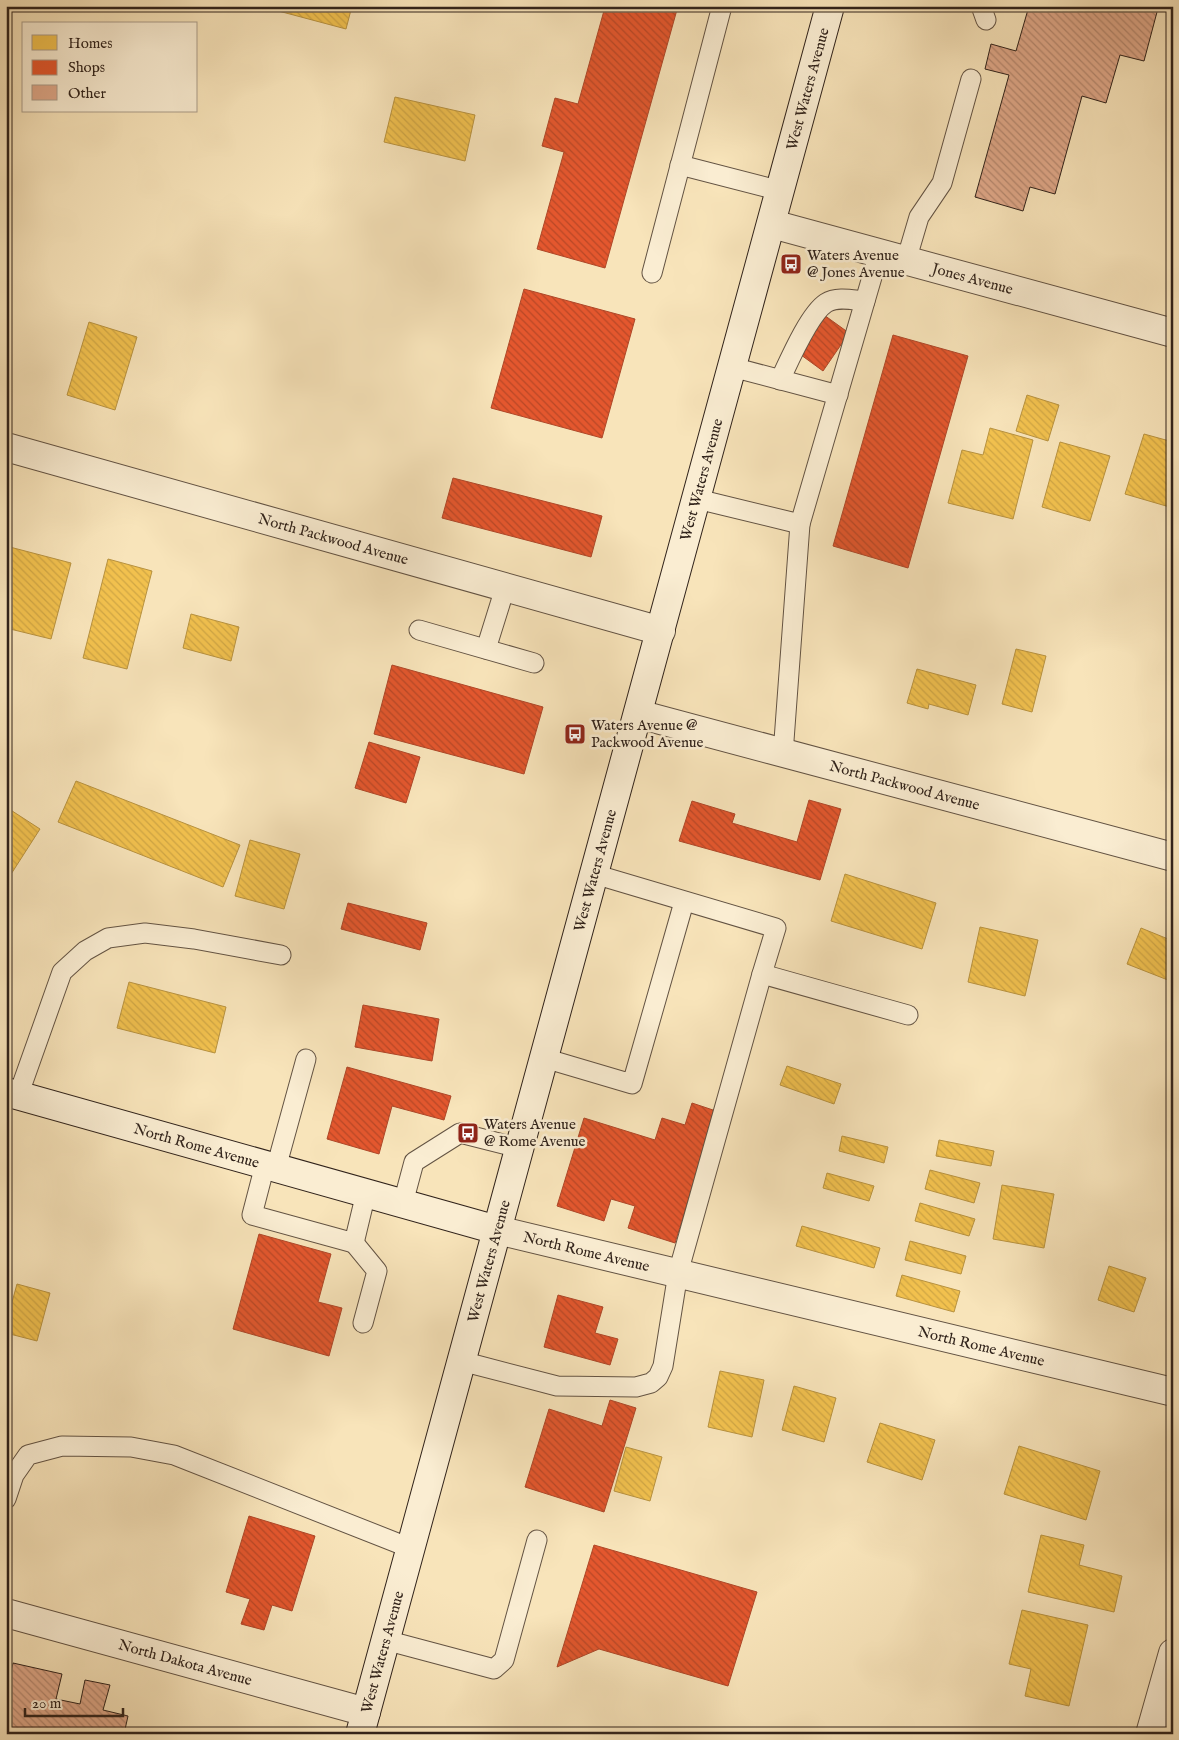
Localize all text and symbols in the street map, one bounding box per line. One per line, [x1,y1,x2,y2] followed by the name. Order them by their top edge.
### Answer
[22,22,198,112] legend
[782,25,833,152] street label: West Waters Avenue
[68,34,112,53] text: Homes
[68,58,105,77] text: Shops
[68,84,106,103] text: Other
[807,246,905,282] place label: Waters Avenue @ Jones Avenue
[779,252,803,276] bus stop icon: Waters Avenue @ Jones Avenue
[928,258,1015,299] street label: Jones Avenue
[675,416,727,543] street label: West Waters Avenue
[256,509,411,569] street label: North Packwood Avenue
[591,716,704,752] place label: Waters Avenue @ Packwood Avenue
[563,722,587,746] bus stop icon: Waters Avenue @ Packwood Avenue
[827,756,982,815] street label: North Packwood Avenue
[569,807,621,934] street label: West Waters Avenue
[484,1115,586,1151] place label: Waters Avenue @ Rome Avenue
[132,1119,262,1172] street label: North Rome Avenue
[456,1121,480,1145] bus stop icon: Waters Avenue @ Rome Avenue
[463,1198,514,1324] street label: West Waters Avenue
[521,1227,652,1276] street label: North Rome Avenue
[916,1322,1047,1370] street label: North Rome Avenue
[357,1589,408,1715] street label: West Waters Avenue
[116,1635,254,1690] street label: North Dakota Avenue
[25,1685,122,1717] scale bar
[32,1694,62,1713] text: 20 m

